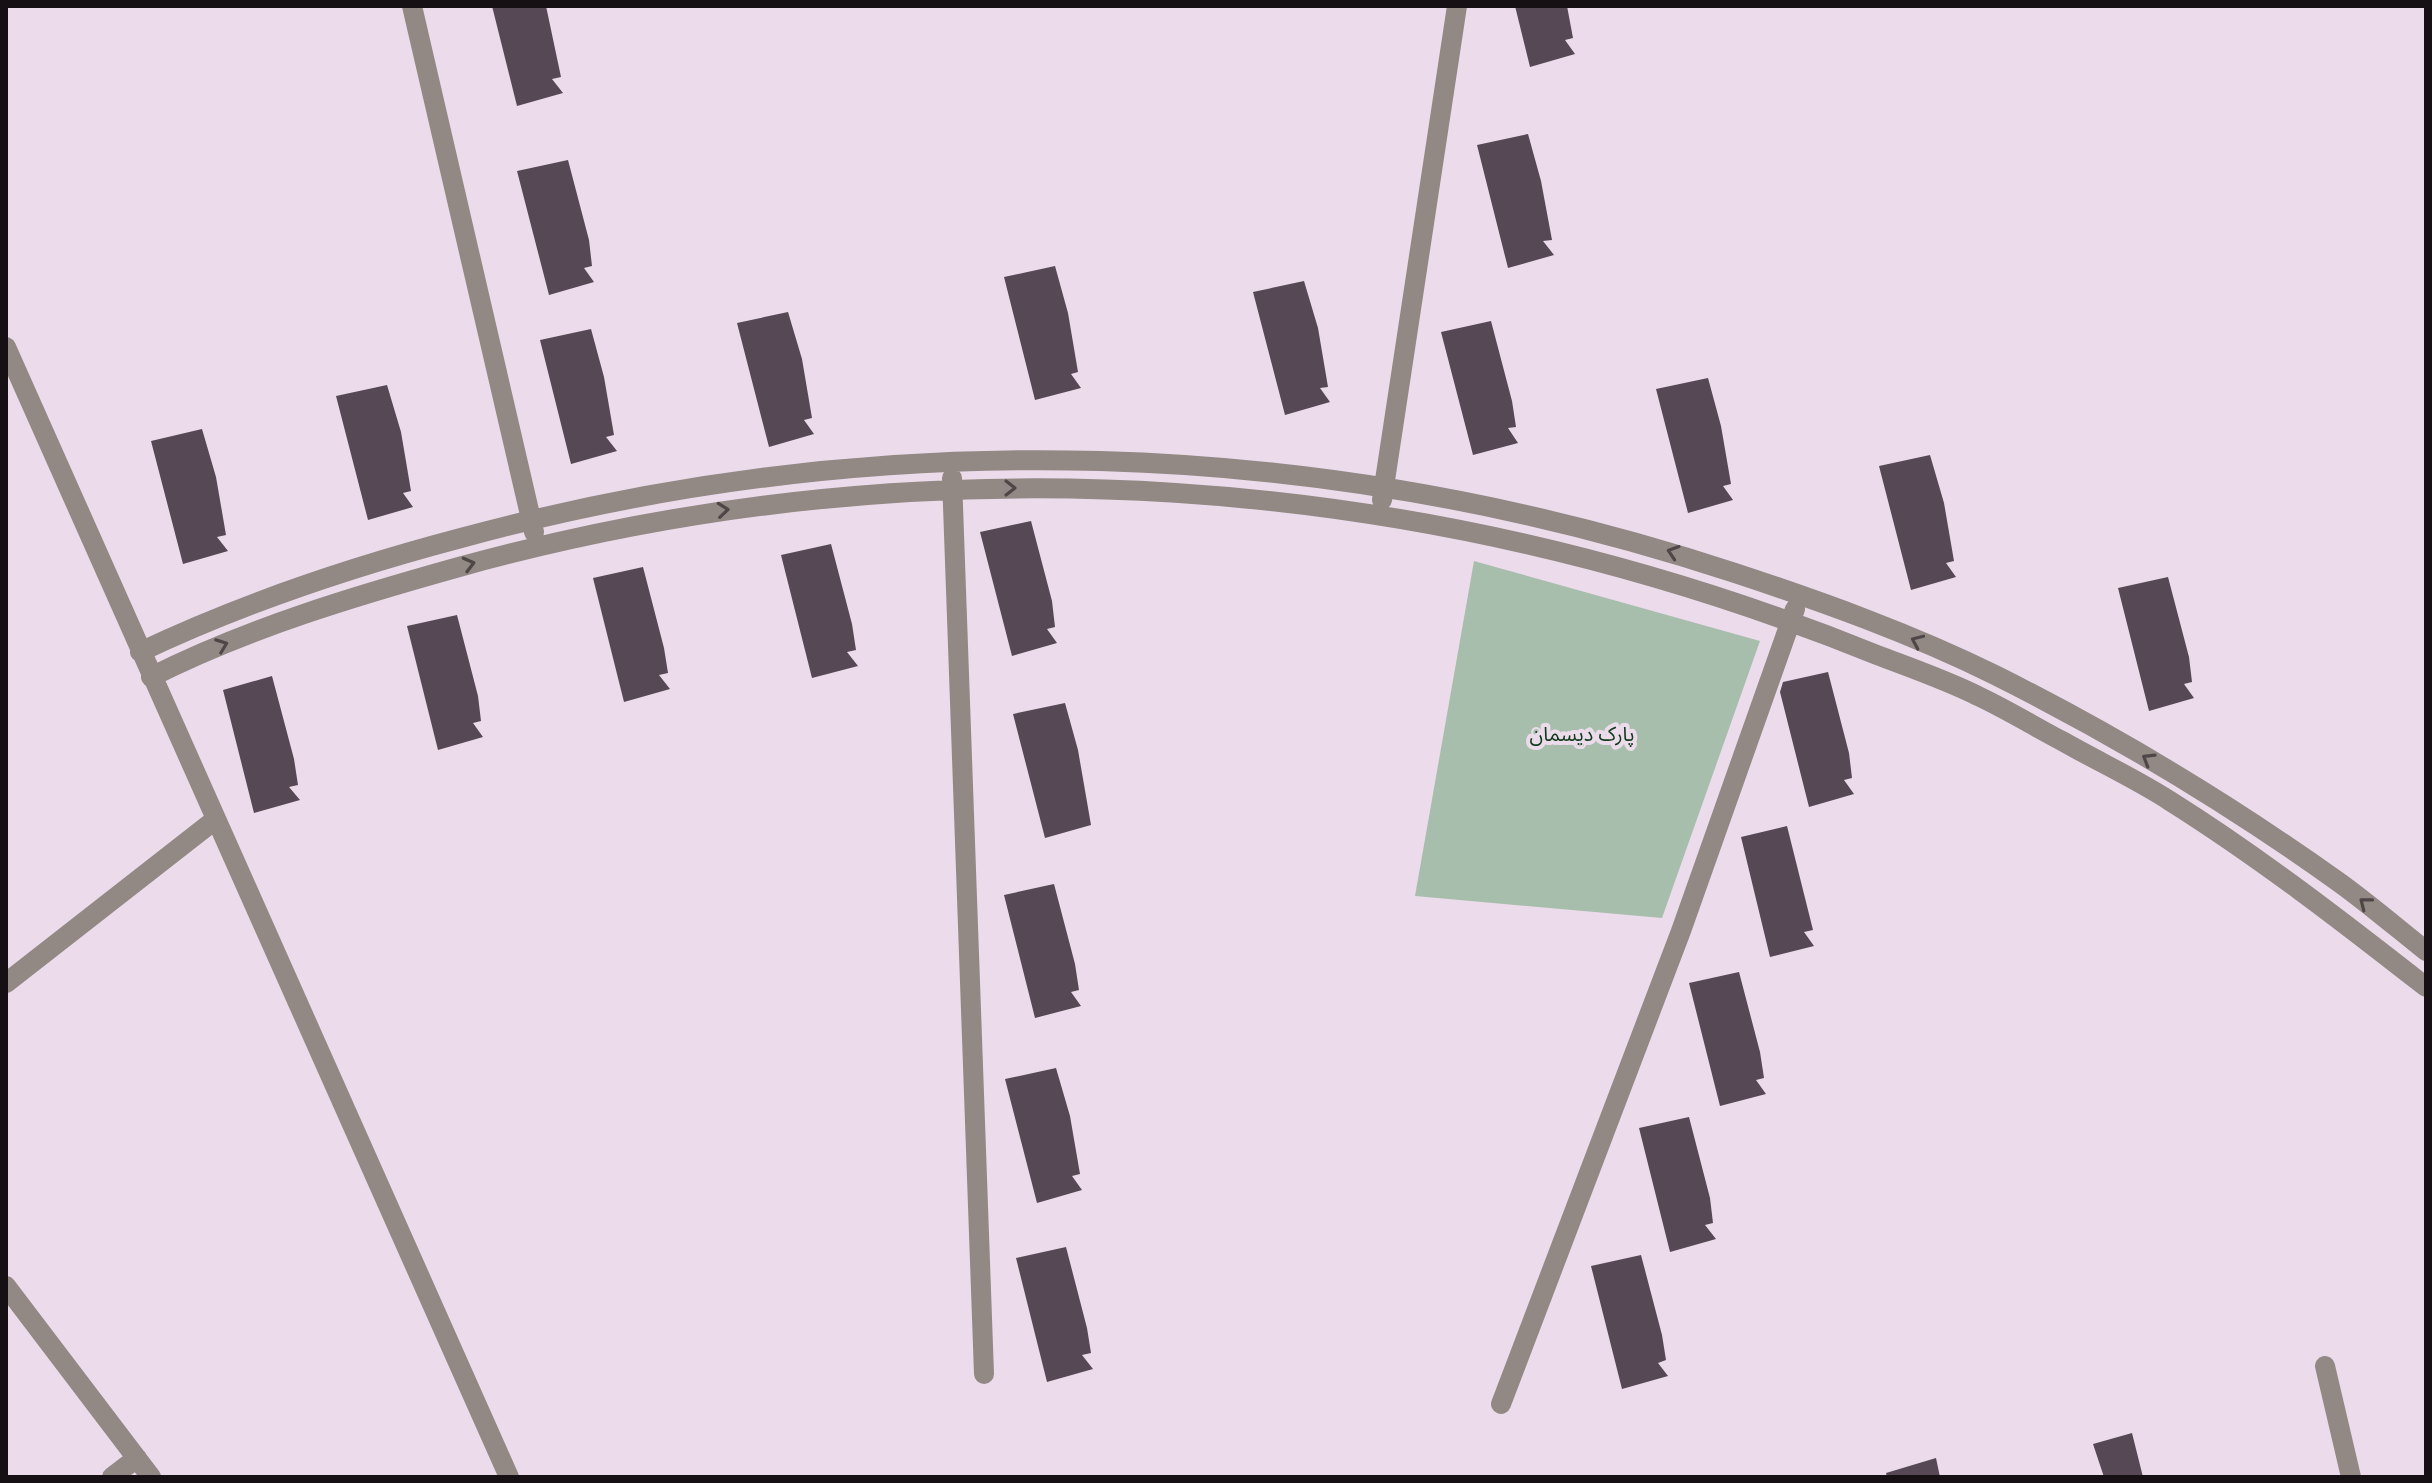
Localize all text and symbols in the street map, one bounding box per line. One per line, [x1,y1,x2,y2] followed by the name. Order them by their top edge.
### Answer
[1004,479,1017,497] one-way arrow
[717,502,730,519] one-way arrow
[1666,546,1680,562] one-way arrow
[461,557,475,573] one-way arrow
[1911,634,1925,650] one-way arrow
[214,638,228,655] one-way arrow
[1530,720,1634,748] park label: پارک دیسمان
[2142,753,2157,769] one-way arrow
[2359,898,2374,912] one-way arrow

